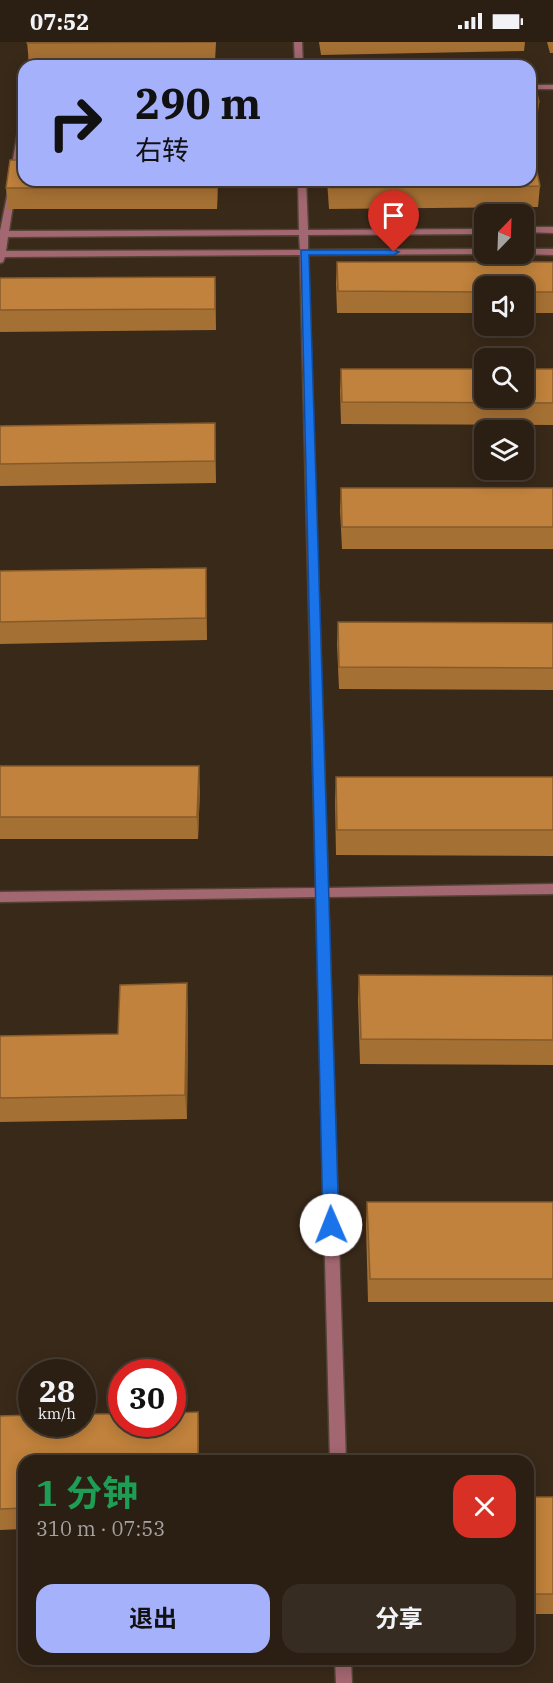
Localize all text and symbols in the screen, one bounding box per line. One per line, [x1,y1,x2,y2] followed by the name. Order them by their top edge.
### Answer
[30,7,89,36] text: 07:52
[135,76,261,131] text: 290 m
[36,84,114,162] icon: right
[135,132,189,167] text: 右转
[368,190,419,252] pin
[377,199,410,232] icon: arrive
[474,204,534,264] north arrow
[474,204,534,480] map controls
[474,276,534,336] button: sound
[474,348,534,408] button: search
[474,420,534,480] button: layers
[299,1193,363,1257] position arrow
[108,1359,186,1437] speed limit sign: 30
[39,1371,75,1410] text: 28
[38,1404,76,1423] text: km/h
[36,1469,138,1516] text: 1 分钟
[453,1475,516,1538] button: close
[36,1515,165,1542] text: 310 m · 07:53
[36,1584,270,1653] button: 退出
[282,1584,516,1653] button: 分享

